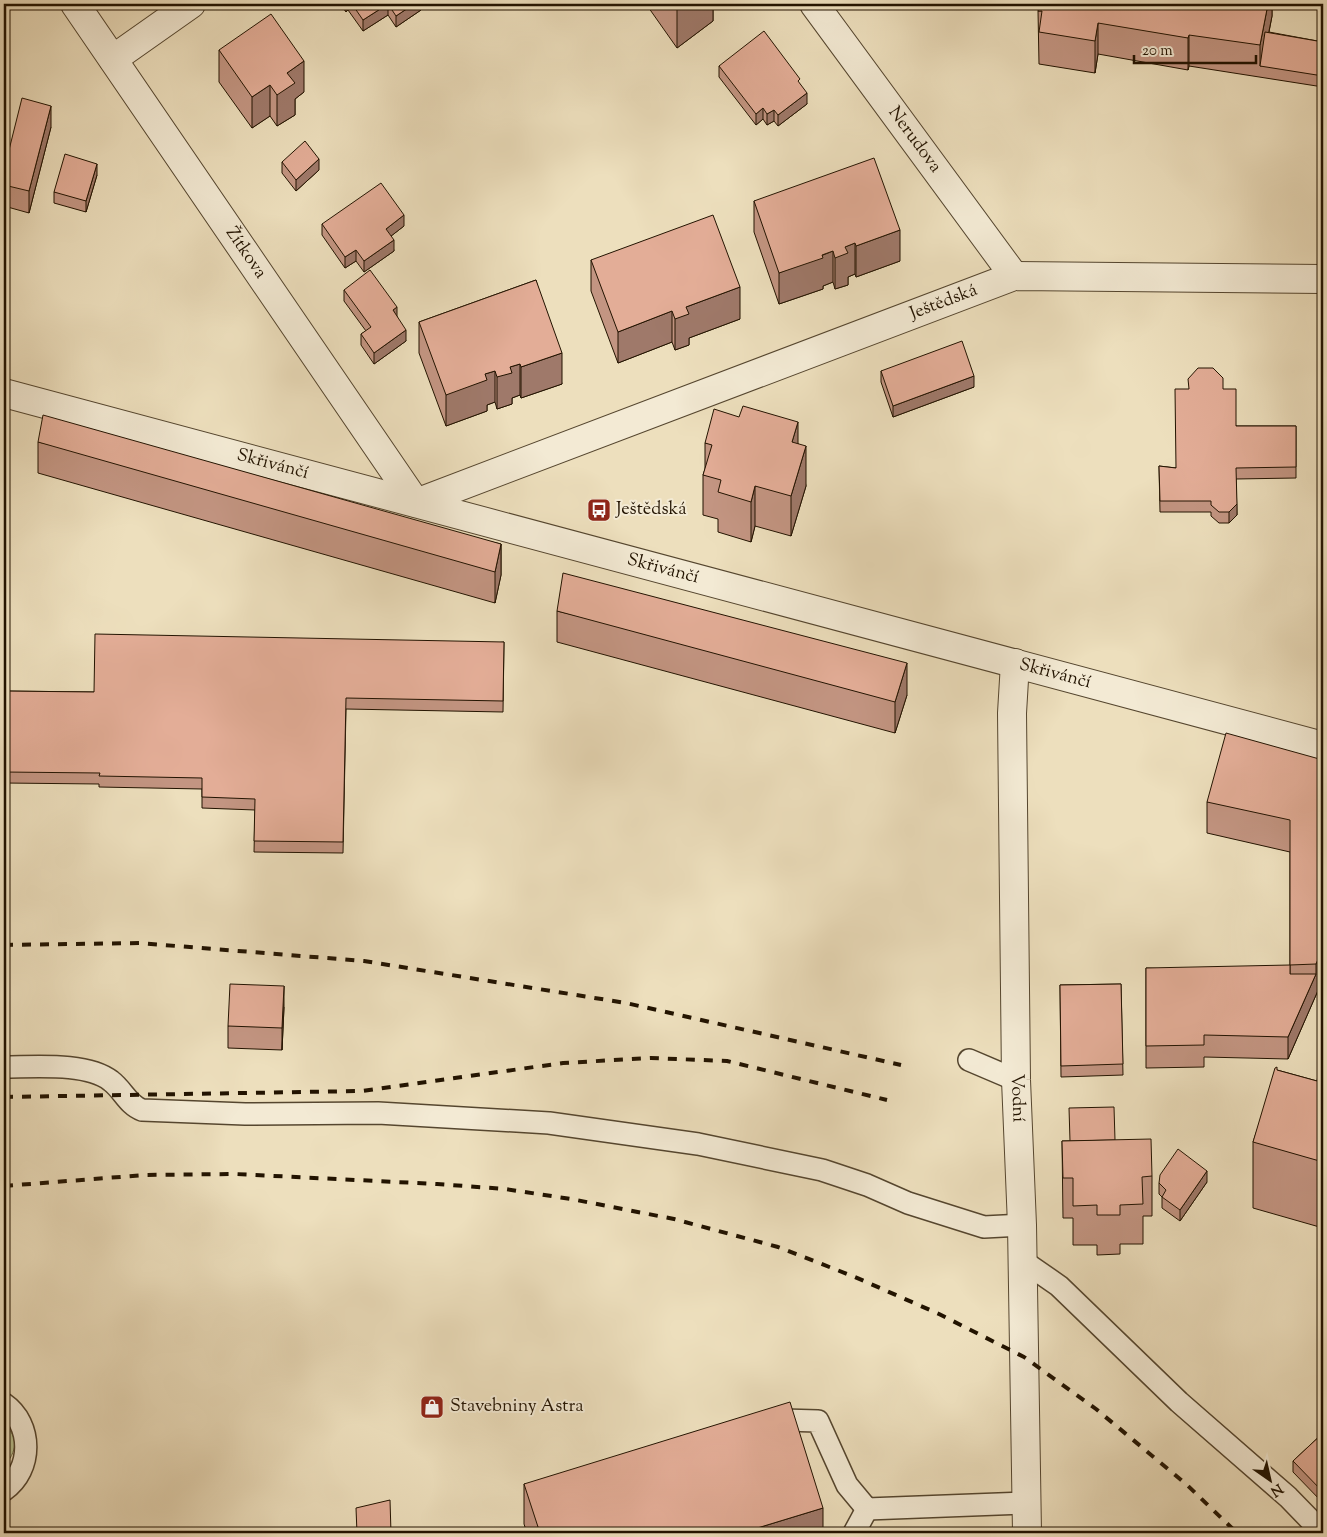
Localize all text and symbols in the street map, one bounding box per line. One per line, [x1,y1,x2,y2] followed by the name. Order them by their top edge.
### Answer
[1134,32,1257,64] scale bar
[1142,41,1173,62] text: 20 m
[881,102,947,179] street label: Nerudova
[218,222,272,285] street label: Žítkova
[905,278,981,328] street label: Ještědská
[234,443,311,487] street label: Skřivánčí
[586,497,612,523] bus stop icon: Ještědská
[615,497,687,523] place label: Ještědská
[624,547,702,591] street label: Skřivánčí
[1016,652,1094,696] street label: Skřivánčí
[1003,1073,1031,1123] street label: Vodní
[419,1394,445,1420] shop icon: Stavebniny Astra
[450,1394,583,1420] place label: Stavebniny Astra
[1244,1454,1294,1504] north arrow
[1266,1478,1286,1501] text: N

